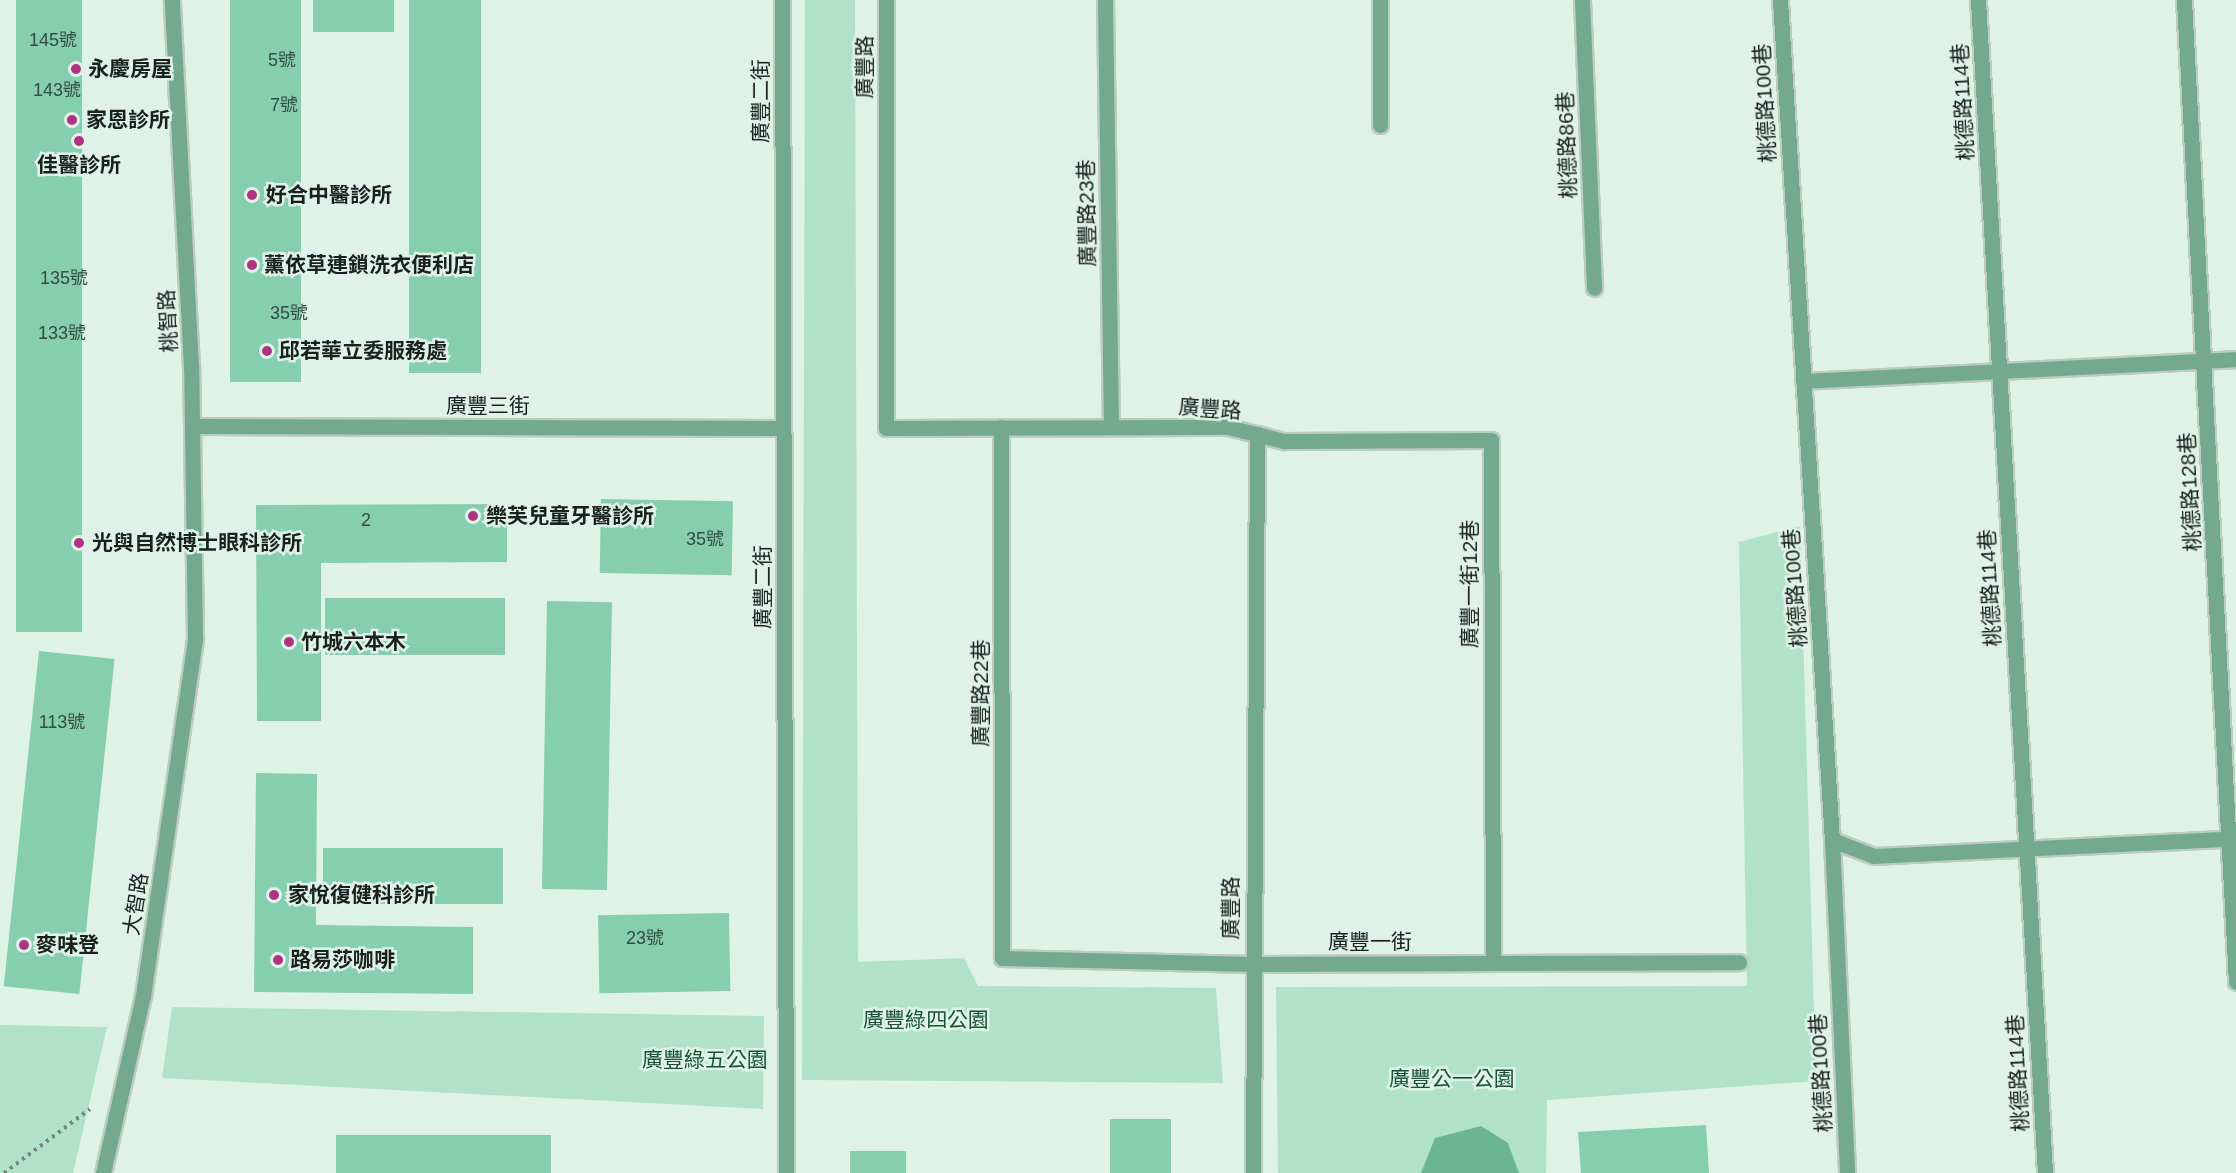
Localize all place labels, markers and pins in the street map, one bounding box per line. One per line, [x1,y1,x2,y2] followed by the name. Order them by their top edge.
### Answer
[88,56,172,82] place label: 永慶房屋
[69,62,83,76] marker: 永慶房屋
[86,107,170,133] place label: 家恩診所
[63,111,81,129] marker: 家恩診所
[70,132,88,150] marker: 佳醫診所
[37,152,121,178] place label: 佳醫診所
[266,182,392,208] place label: 好合中醫診所
[243,186,261,204] marker: 好合中醫診所
[264,252,474,278] place label: 薰依草連鎖洗衣便利店
[245,258,259,272] marker: 薰依草連鎖洗衣便利店
[279,338,447,364] place label: 邱若華立委服務處
[260,344,274,358] marker: 邱若華立委服務處
[486,503,654,529] place label: 樂芙兒童牙醫診所
[464,507,482,525] marker: 樂芙兒童牙醫診所
[92,530,302,556] place label: 光與自然博士眼科診所
[70,534,88,552] marker: 光與自然博士眼科診所
[301,629,406,655] place label: 竹城六本木
[282,635,296,649] marker: 竹城六本木
[288,882,435,908] place label: 家悅復健科診所
[265,886,283,904] marker: 家悅復健科診所
[36,932,99,958] place label: 麥味登
[17,938,31,952] marker: 麥味登
[290,947,395,973] place label: 路易莎咖啡
[271,953,285,967] marker: 路易莎咖啡

